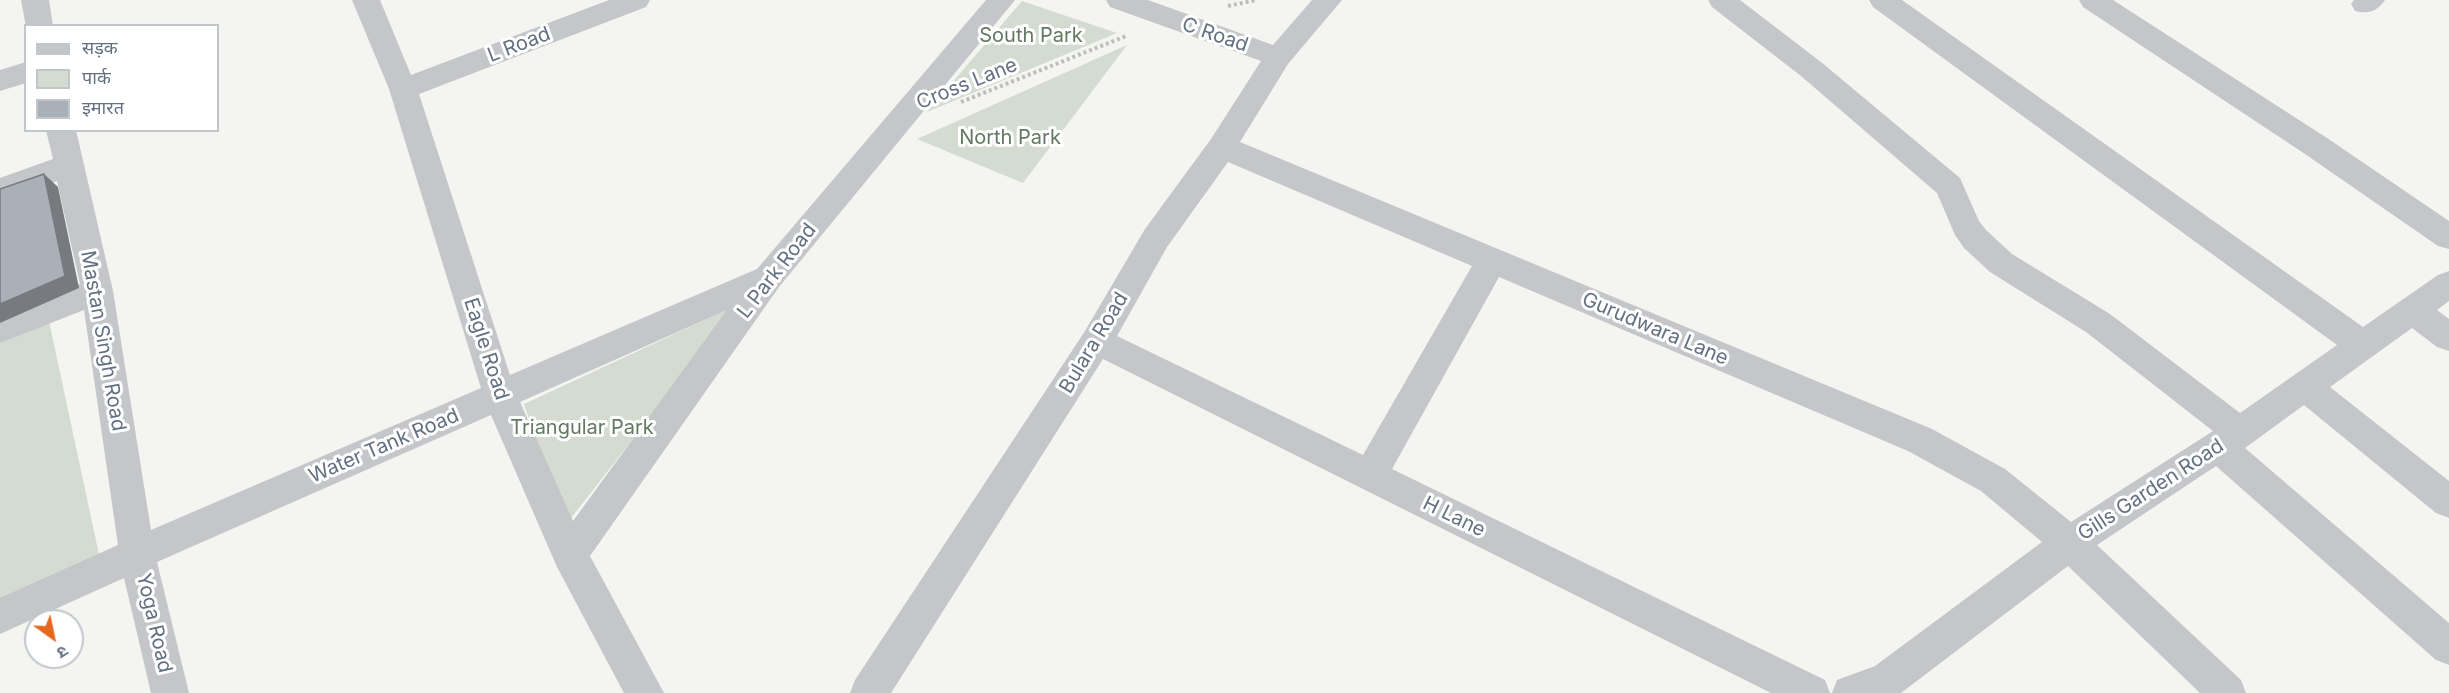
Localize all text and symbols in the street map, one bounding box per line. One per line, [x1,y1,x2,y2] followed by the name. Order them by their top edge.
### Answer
[1179,13,1251,57] street label: C Road
[484,22,554,68] street label: L Road
[24,24,219,132] legend
[979,24,1083,48] park label: South Park
[82,37,118,58] text: सड़क
[913,53,1021,115] street label: Cross Lane
[82,67,111,88] text: पार्क
[82,97,124,118] text: इमारत
[959,126,1061,150] park label: North Park
[733,219,821,323] street label: L Park Road
[75,249,131,433] street label: Mastan Singh Road
[1578,287,1732,371] street label: Gurudwara Lane
[1054,288,1134,398] street label: Bulara Road
[458,295,514,403] street label: Eagle Road
[305,404,463,488] street label: Water Tank Road
[510,416,654,440] park label: Triangular Park
[2074,434,2228,546] street label: Gills Garden Road
[1419,492,1489,542] street label: H Lane
[131,571,177,675] street label: Yoga Road
[24,609,84,669] north arrow
[53,641,72,663] text: उ

